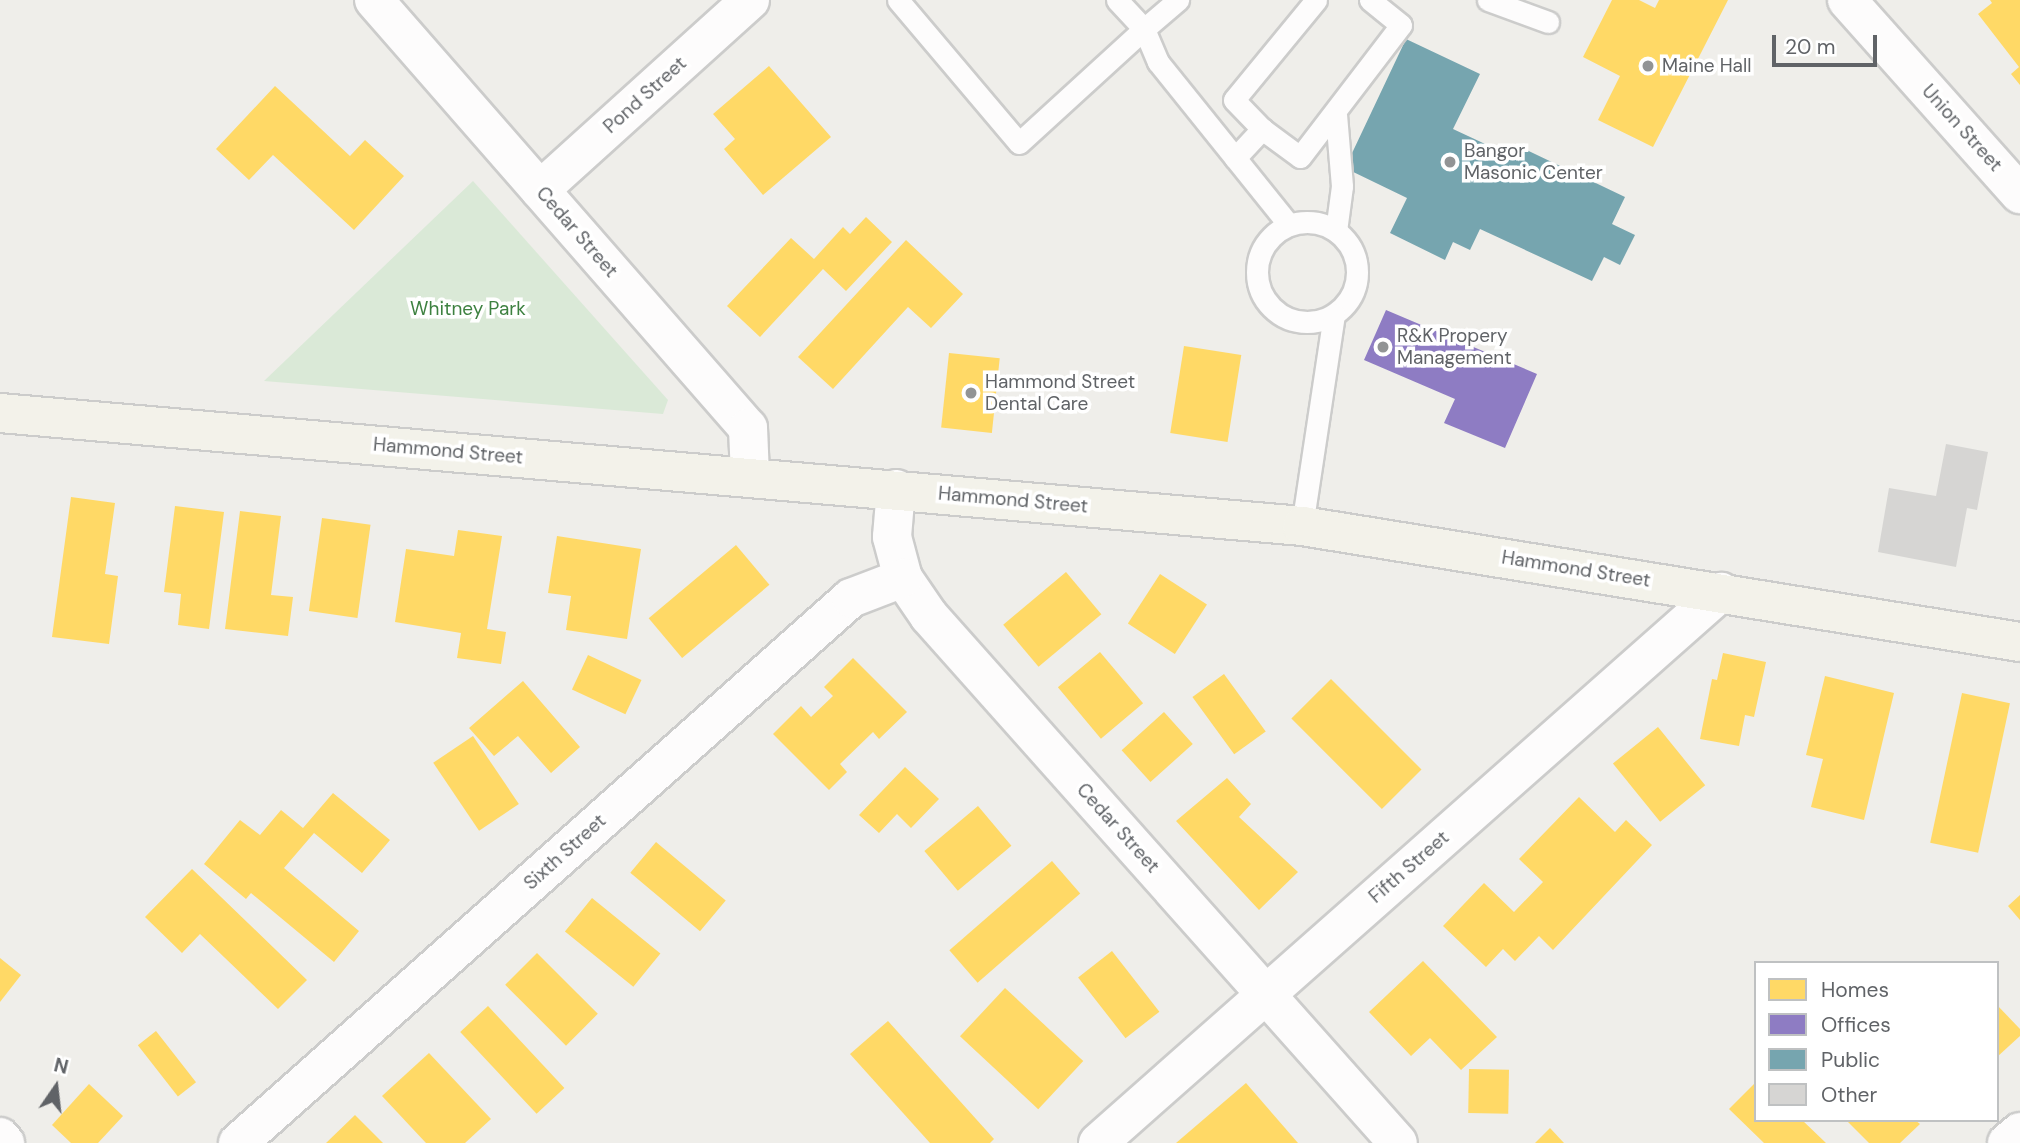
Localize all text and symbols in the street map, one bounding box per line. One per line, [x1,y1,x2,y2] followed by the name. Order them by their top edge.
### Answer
[1775,21,1880,65] scale bar
[1785,33,1836,61] text: 20 m
[599,52,691,138] street label: Pond Street
[1662,55,1751,77] place label: Maine Hall
[1640,58,1656,74] marker: Maine Hall
[1917,80,2007,176] street label: Union Street
[1464,140,1603,184] place label: Bangor Masonic Center
[1442,154,1458,170] marker: Bangor Masonic Center
[531,182,623,282] street label: Cedar Street
[410,298,526,320] park label: Whitney Park
[1397,325,1512,369] place label: R&K Propery Management
[1375,339,1391,355] marker: R&K Propery Management
[985,371,1135,415] place label: Hammond Street Dental Care
[963,385,979,401] marker: Hammond Street Dental Care
[372,433,524,469] street label: Hammond Street
[937,482,1089,518] street label: Hammond Street
[1500,546,1652,592] street label: Hammond Street
[1072,779,1164,877] street label: Cedar Street
[519,809,611,895] street label: Sixth Street
[1364,826,1454,908] street label: Fifth Street
[1754,961,1999,1122] legend
[1821,976,1889,1004] text: Homes
[1821,1011,1891,1039] text: Offices
[1821,1046,1880,1074] text: Public
[21,1052,91,1122] north arrow
[51,1052,71,1080] text: N
[1821,1081,1877,1109] text: Other

